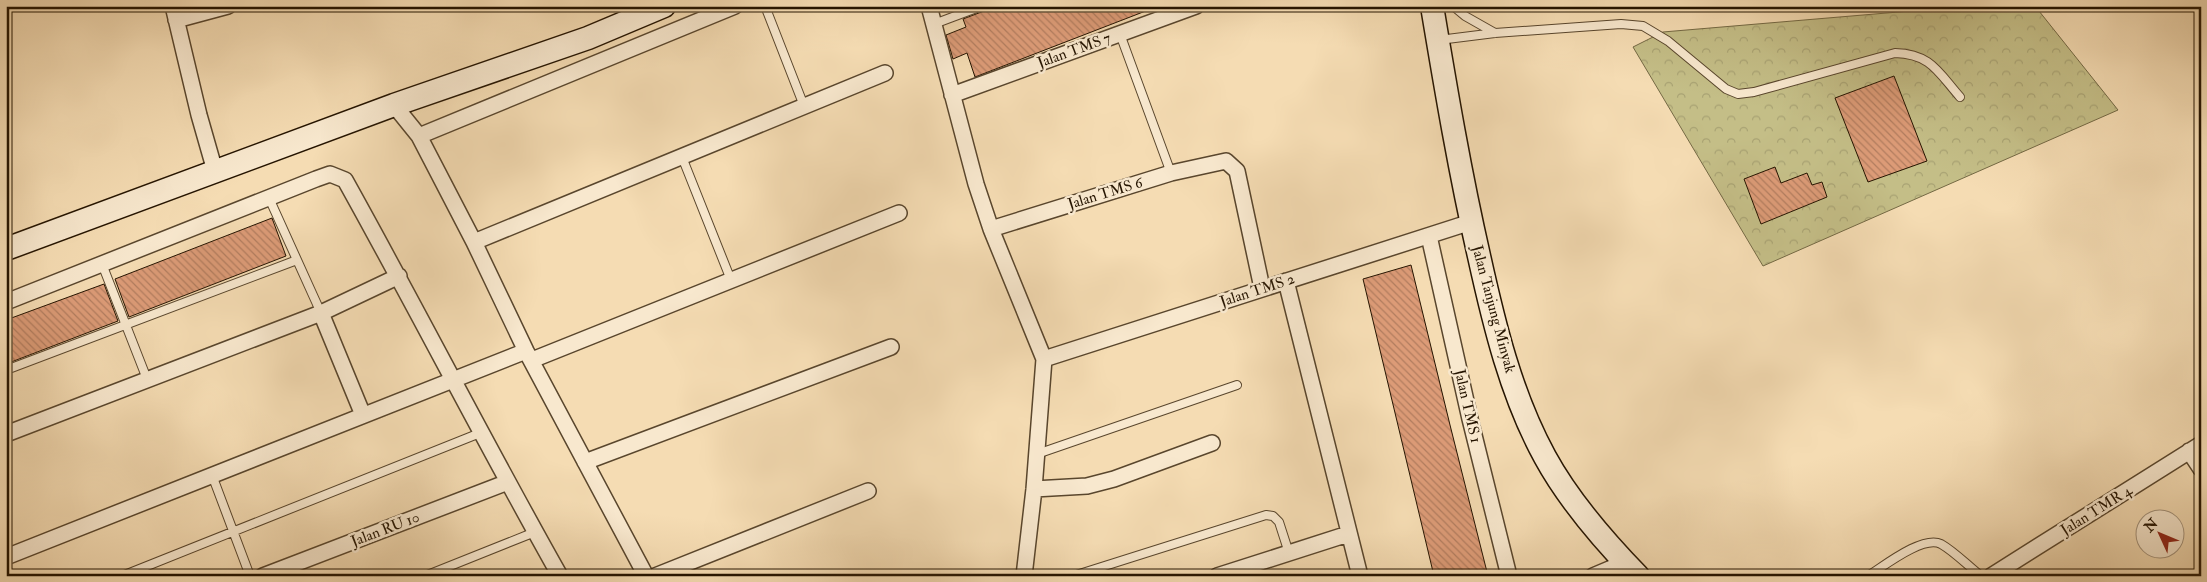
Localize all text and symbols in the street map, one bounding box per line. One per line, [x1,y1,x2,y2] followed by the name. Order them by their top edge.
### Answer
[1034,28,1114,74] street label: Jalan TMS 7
[1064,173,1147,215] street label: Jalan TMS 6
[1466,242,1520,375] street label: Jalan Tanjung Minyak
[1216,269,1298,313] street label: Jalan TMS 2
[1449,366,1485,445] street label: Jalan TMS 1
[2056,481,2137,541] street label: Jalan TMR 4
[347,508,422,553] street label: Jalan RU 10
[2134,510,2184,560] north arrow
[2140,515,2162,536] text: N

